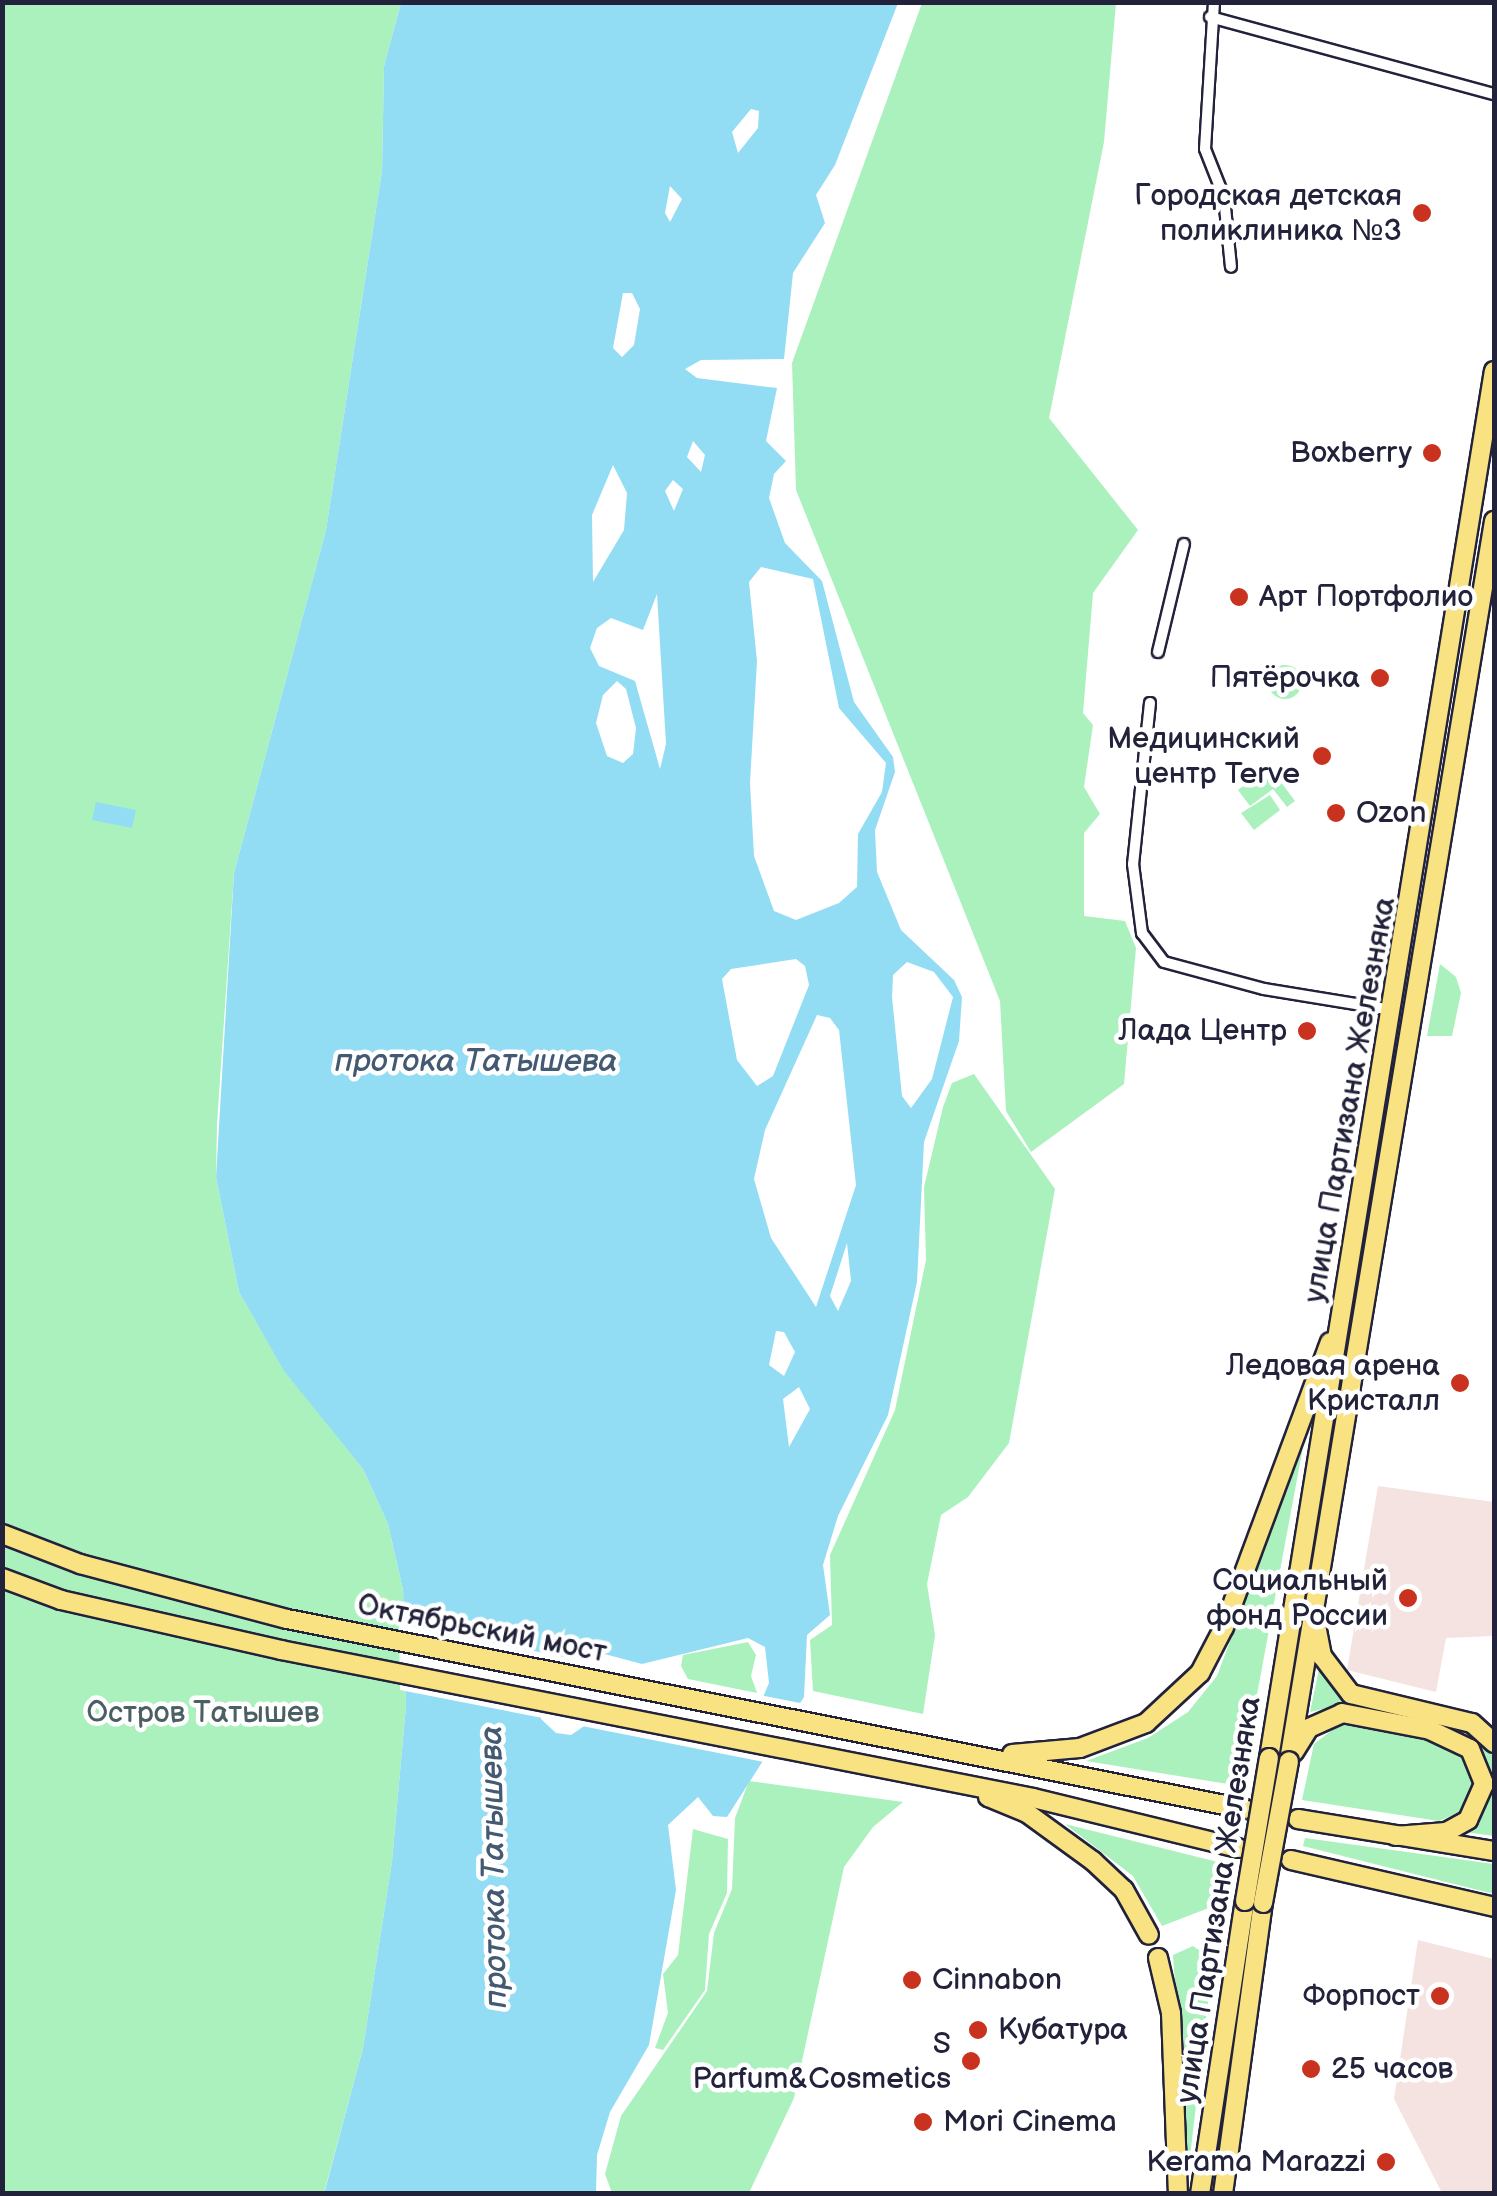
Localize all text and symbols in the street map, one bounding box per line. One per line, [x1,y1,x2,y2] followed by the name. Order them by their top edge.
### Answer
[1134,178,1402,248] place label: Городская детская поликлиника №3
[1411,202,1433,224] marker: Городская детская поликлиника №3
[1290,435,1412,471] place label: Boxberry
[1421,442,1443,464] marker: Boxberry
[1259,579,1473,615] place label: Арт Портфолио
[1228,586,1250,608] marker: Арт Портфолио
[1210,660,1360,696] place label: Пятёрочка
[1369,667,1391,689] marker: Пятёрочка
[1107,721,1300,792] place label: Медицинский центр Terve
[1309,743,1335,769] marker: Медицинский центр Terve
[1356,795,1426,831] place label: Ozon
[1325,802,1347,824] marker: Ozon
[1297,894,1403,1306] street label: улица Партизана Железняка
[1119,1013,1287,1049] place label: Лада Центр
[1296,1020,1318,1042] marker: Лада Центр
[334,1043,618,1081] water label: протока Татышева
[1226,1348,1440,1418] place label: Ледовая арена Кристалл
[1449,1372,1471,1394] marker: Ледовая арена Кристалл
[1206,1563,1388,1634] place label: Социальный фонд России
[354,1587,610,1671] street label: Октябрьский мост
[1397,1587,1419,1609] marker: Социальный фонд России
[1169,1694,1269,2106] street label: улица Партизана Железняка
[87,1695,319,1731] park label: Остров Татышев
[473,1725,517,2009] water label: протока Татышева
[932,1962,1062,1998] place label: Cinnabon
[901,1969,923,1991] marker: Cinnabon
[1302,1978,1420,2014] place label: Форпост
[1429,1985,1451,2007] marker: Форпост
[998,2012,1128,2048] place label: Кубатура
[967,2019,989,2041] marker: Кубатура
[693,2026,951,2096] place label: S Parfum&Cosmetics
[960,2050,982,2072] marker: S Parfum&Cosmetics
[1331,2051,1453,2087] place label: 25 часов
[1300,2058,1322,2080] marker: 25 часов
[943,2104,1117,2140] place label: Mori Cinema
[912,2111,934,2133] marker: Mori Cinema
[1146,2144,1366,2180] place label: Kerama Marazzi
[1375,2151,1397,2173] marker: Kerama Marazzi

